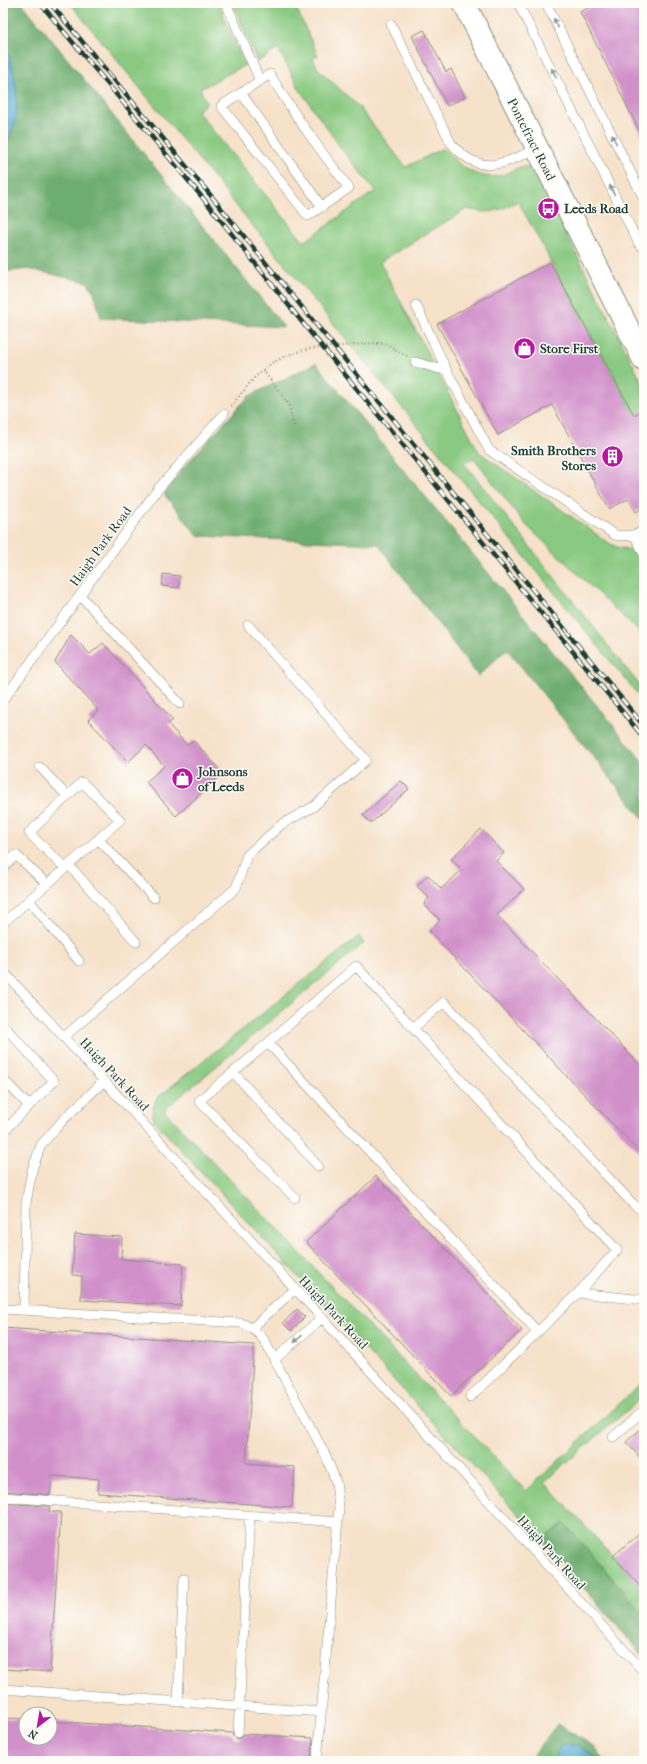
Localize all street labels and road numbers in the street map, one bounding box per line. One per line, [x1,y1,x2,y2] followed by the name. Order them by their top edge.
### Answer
[504,95,559,184] street label: Pontefract Road
[67,503,135,589] street label: Haigh Park Road
[77,1035,153,1115] street label: Haigh Park Road
[296,1273,372,1353] street label: Haigh Park Road
[514,1512,589,1593] street label: Haigh Park Road

